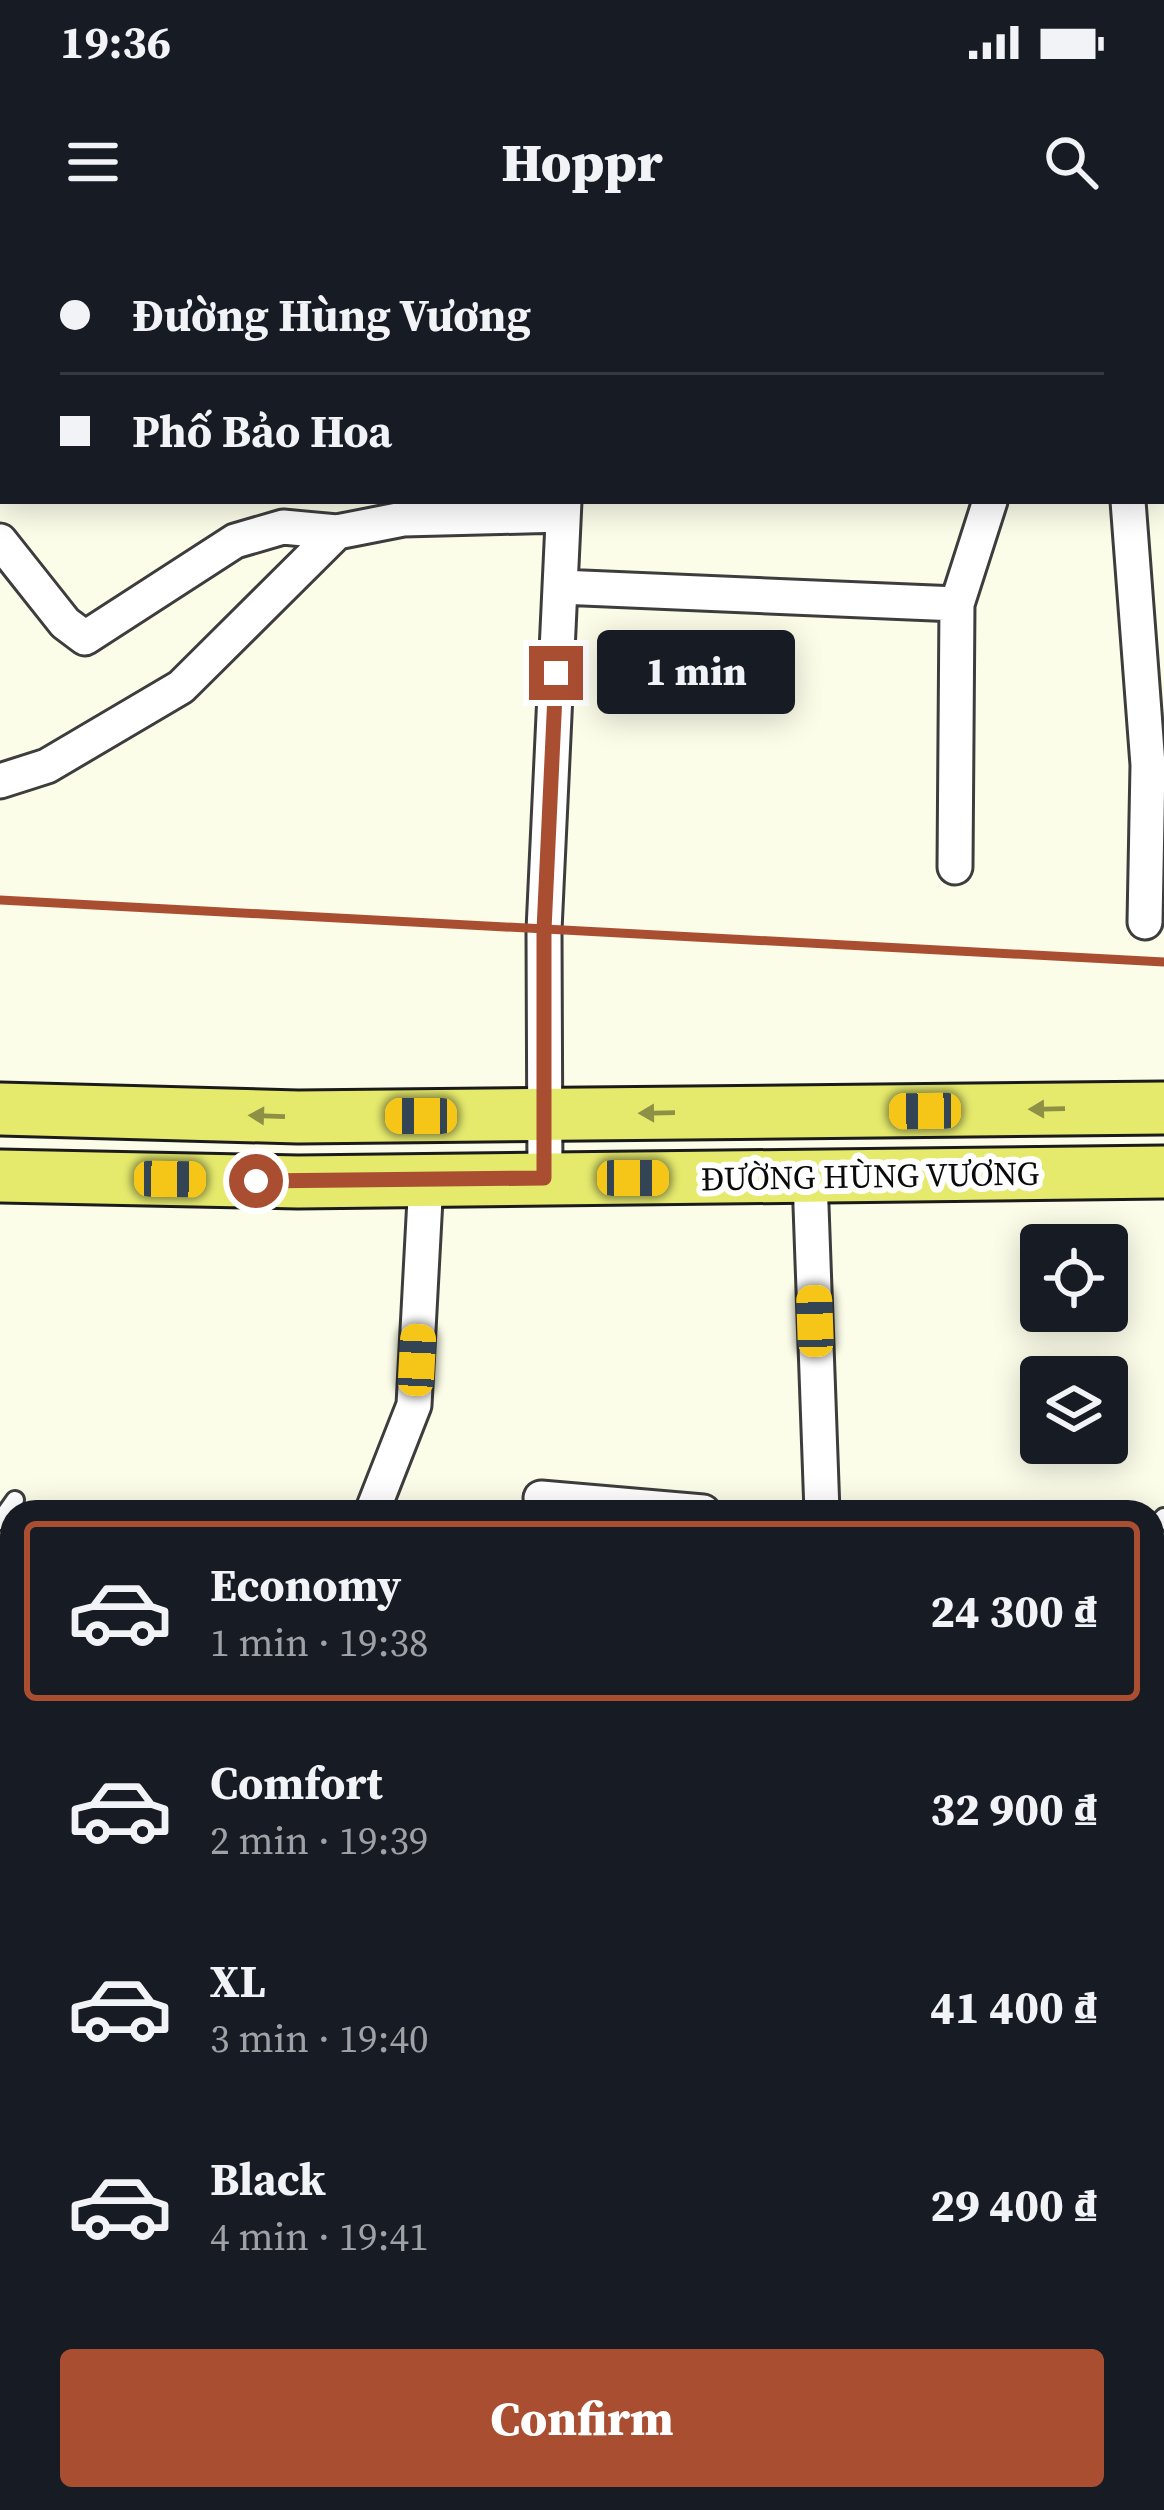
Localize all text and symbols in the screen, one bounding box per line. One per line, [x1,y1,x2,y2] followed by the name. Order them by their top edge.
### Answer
[60,11,171,73] text: 19:36
[501,125,663,199] text: Hoppr
[60,129,126,195] icon: menu
[1038,129,1104,195] icon: search
[132,284,531,346] text: Đường Hùng Vương
[132,400,392,462] text: Phố Bảo Hoa
[598,631,796,715] callout: 1 min
[645,645,747,698] text: 1 min
[529,646,583,700] route end
[889,1092,961,1130] car
[385,1098,457,1134] car
[1027,1100,1065,1119] one-way arrow
[637,1104,675,1123] one-way arrow
[247,1107,285,1126] one-way arrow
[700,1151,1040,1201] street label: ĐƯỜNG HÙNG VƯƠNG
[229,1154,283,1208] route start
[134,1160,206,1198] car
[597,1160,669,1196] car
[1020,1224,1128,1464] map controls
[1020,1224,1128,1332] button: locate
[796,1284,834,1358] car
[397,1323,437,1397] car
[1020,1356,1128,1464] button: layers
[210,1554,401,1616] text: Economy
[66,1557,174,1665] icon: car
[930,1580,1098,1642] text: 24 300 ₫
[210,1616,429,1669] text: 1 min · 19:38
[210,1752,383,1814] text: Comfort
[66,1755,174,1863] icon: car
[930,1778,1098,1840] text: 32 900 ₫
[210,1814,429,1867] text: 2 min · 19:39
[210,1950,266,2012] text: XL
[66,1953,174,2061] icon: car
[930,1976,1098,2038] text: 41 400 ₫
[210,2012,429,2065] text: 3 min · 19:40
[210,2148,326,2210] text: Black
[66,2151,174,2259] icon: car
[930,2174,1098,2236] text: 29 400 ₫
[210,2210,429,2263] text: 4 min · 19:41
[60,2349,1104,2487] button: Confirm

